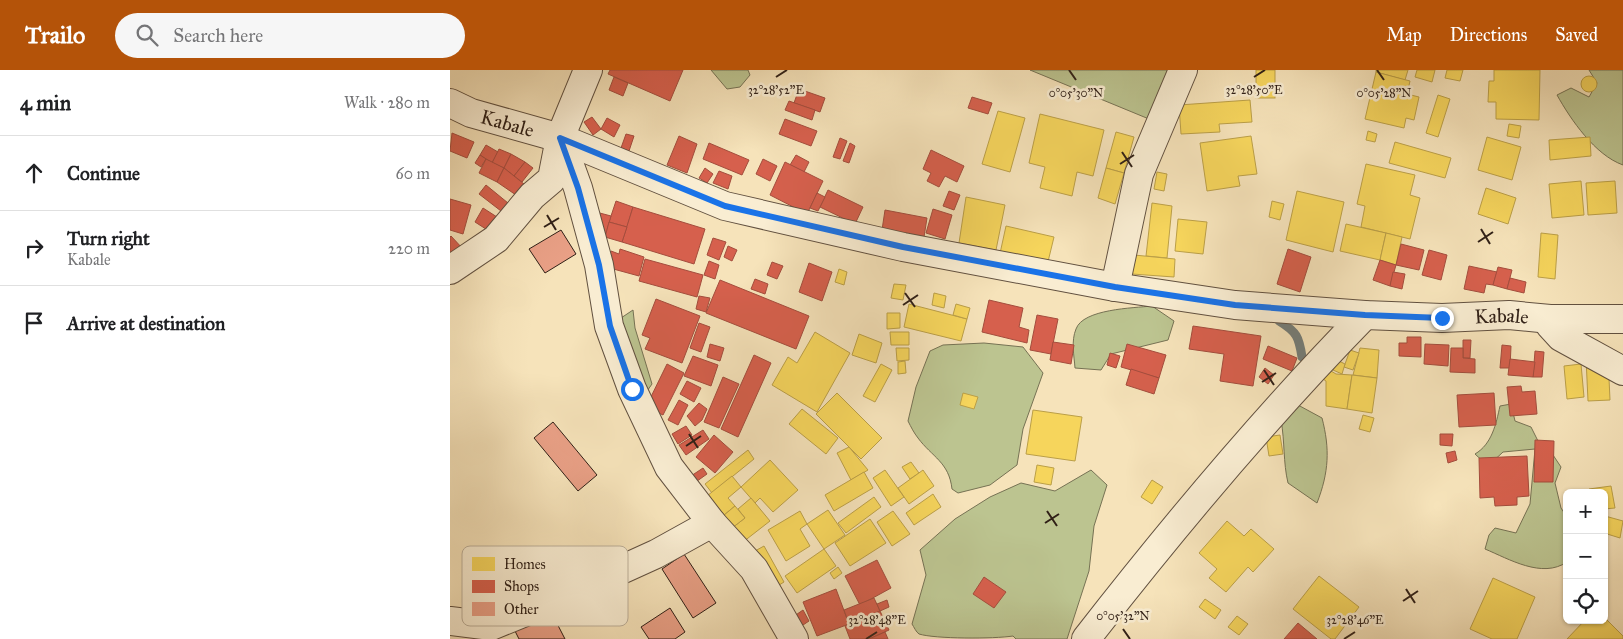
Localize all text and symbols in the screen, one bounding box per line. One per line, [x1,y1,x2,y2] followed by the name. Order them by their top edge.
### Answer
[115,13,465,58] search box
[25,20,85,50] text: Trailo
[133,21,161,49] icon: search
[173,24,263,47] text: Search here
[1386,24,1422,46] text: Map
[1450,24,1527,46] text: Directions
[1555,24,1598,46] text: Saved
[748,83,804,97] text: 32°28'52"E
[1225,83,1283,97] text: 32°28'50"E
[1049,86,1103,100] text: 0°05'30"N
[1357,86,1411,100] text: 0°05'28"N
[20,90,71,116] text: 4 min
[344,93,430,112] text: Walk · 280 m
[478,104,537,142] street label: Kabale
[20,159,48,187] icon: ahead
[67,162,140,185] text: Continue
[396,164,430,183] text: 60 m
[67,227,150,250] text: Turn right
[20,234,48,262] icon: right
[388,239,430,258] text: 220 m
[67,250,111,269] text: Kabale
[1474,303,1530,329] street label: Kabale
[1431,307,1454,330] route end
[20,309,48,337] icon: arrive
[67,312,225,335] text: Arrive at destination
[621,378,644,401] route start
[1563,489,1608,624] map controls
[1563,489,1608,534] button: +
[1563,534,1608,579] button: −
[462,546,628,626] legend
[504,556,546,573] text: Homes
[504,578,539,595] text: Shops
[1563,579,1608,624] button: locate
[504,601,539,618] text: Other
[1096,609,1150,623] text: 0°05'32"N
[848,613,906,627] text: 32°28'48"E
[1326,613,1384,627] text: 32°28'46"E

